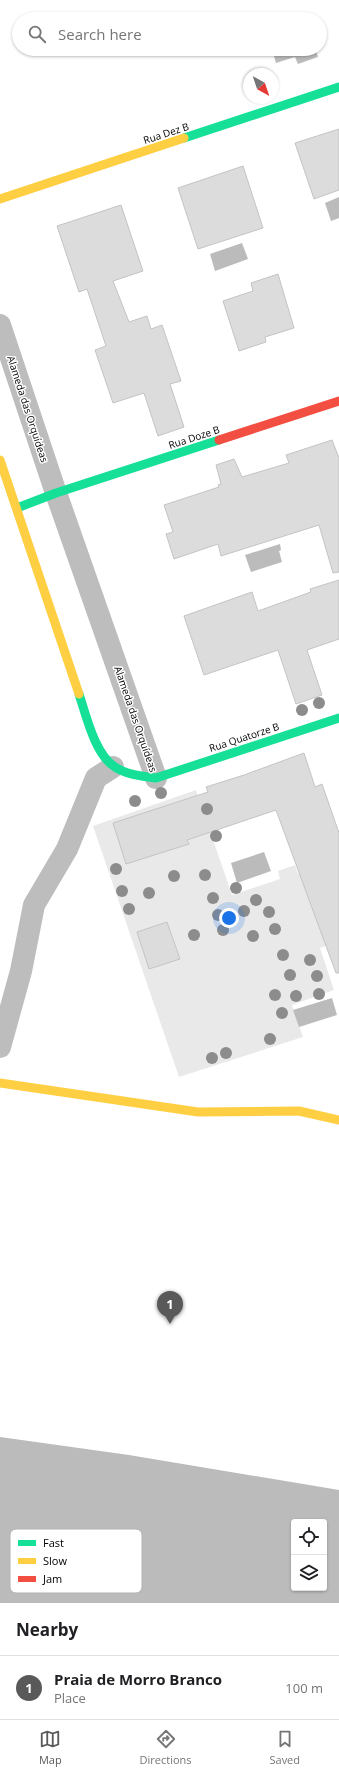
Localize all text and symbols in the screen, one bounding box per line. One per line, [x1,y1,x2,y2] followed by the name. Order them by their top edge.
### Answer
[12,12,327,56] search box
[26,23,48,45] icon: search
[58,24,142,44] text: Search here
[243,68,279,104] north arrow
[141,119,191,147] street label: Rua Dez B
[4,354,52,464] street label: Alameda das Orquídeas
[167,422,221,452] street label: Rua Doze B
[111,664,161,774] street label: Alameda das Orquídeas
[207,719,281,755] street label: Rua Quatorze B
[219,908,239,928] your location
[157,1291,183,1324] pin: 1
[291,1519,327,1591] map controls
[291,1519,327,1555] button: locate
[10,1529,142,1593] legend
[43,1535,64,1550] text: Fast
[43,1553,67,1568] text: Slow
[291,1555,327,1591] button: layers
[42,1571,62,1586] text: Jam
[16,1618,78,1641] text: Nearby
[54,1669,222,1689] text: Praia de Morro Branco
[25,1679,33,1697] text: 1
[285,1679,323,1697] text: 100 m
[54,1689,86,1707] text: Place
[39,1728,62,1767] tab: Map
[140,1728,192,1767] tab: Directions
[269,1728,300,1767] tab: Saved

